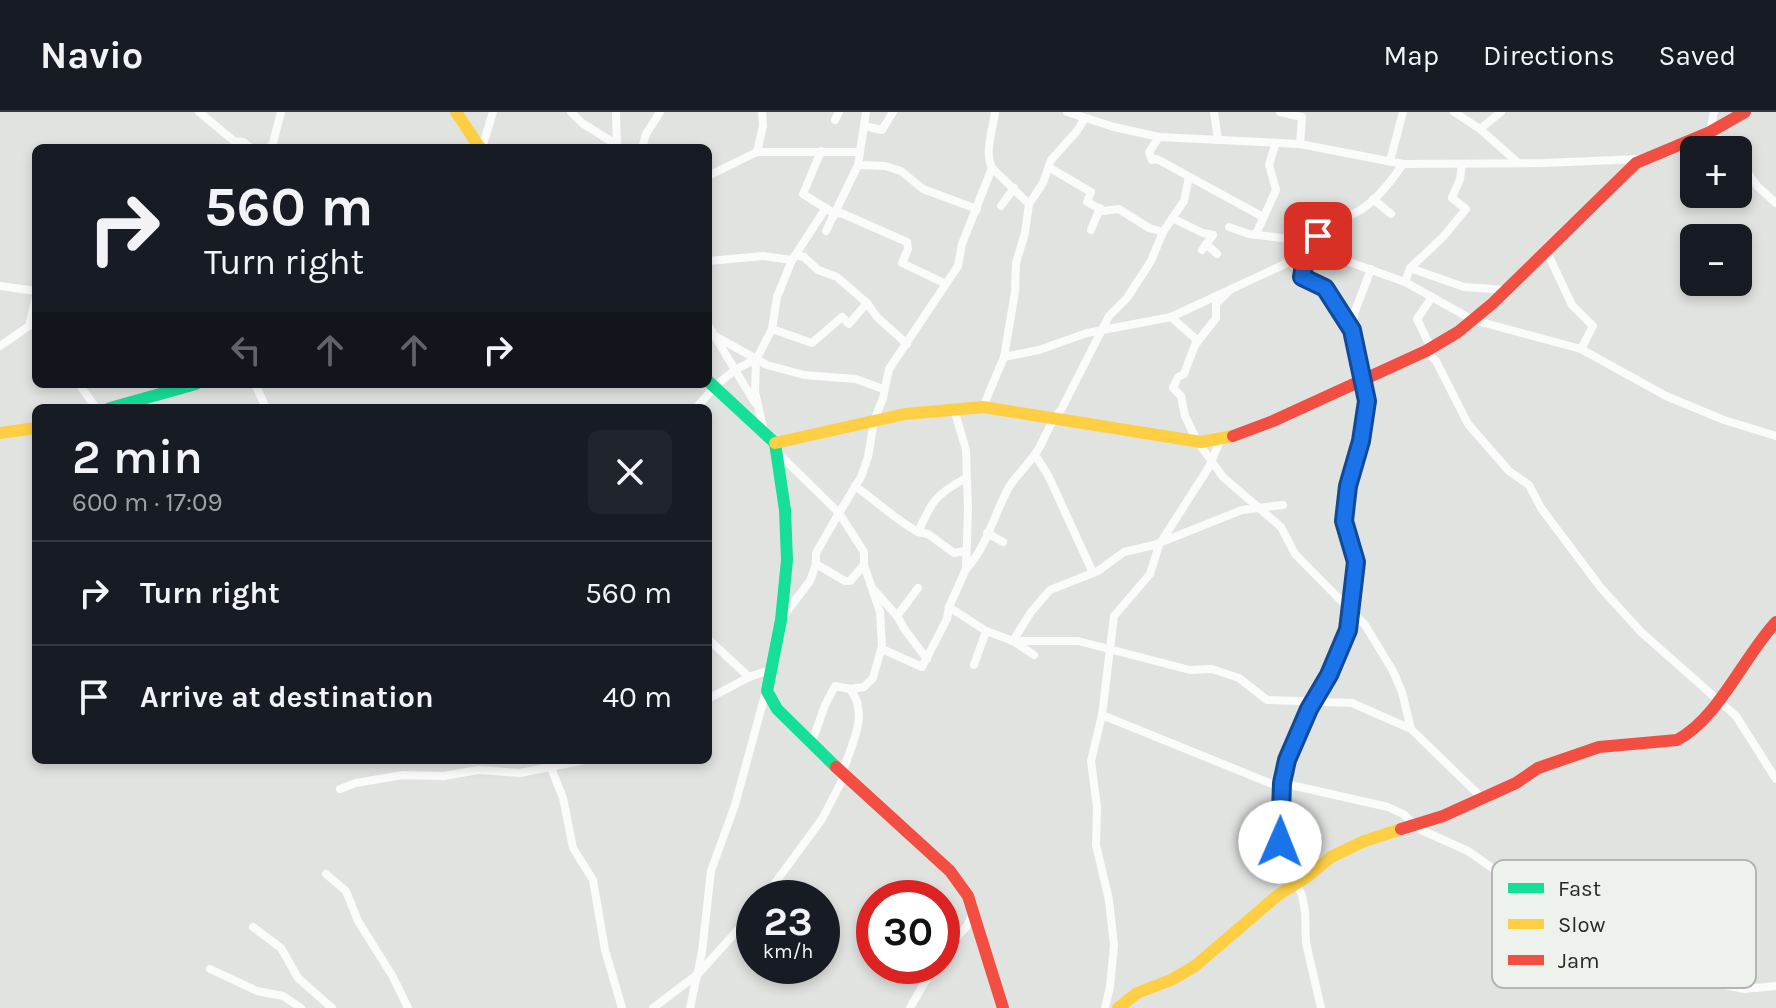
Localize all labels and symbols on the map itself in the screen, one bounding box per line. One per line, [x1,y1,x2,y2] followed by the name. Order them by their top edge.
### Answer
[1284,202,1352,270] pin
[1238,800,1322,884] position arrow
[1492,860,1756,988] legend
[1558,876,1601,902] text: Fast
[856,880,960,984] speed limit sign: 30
[1558,912,1605,938] text: Slow
[1558,948,1600,974] text: Jam

